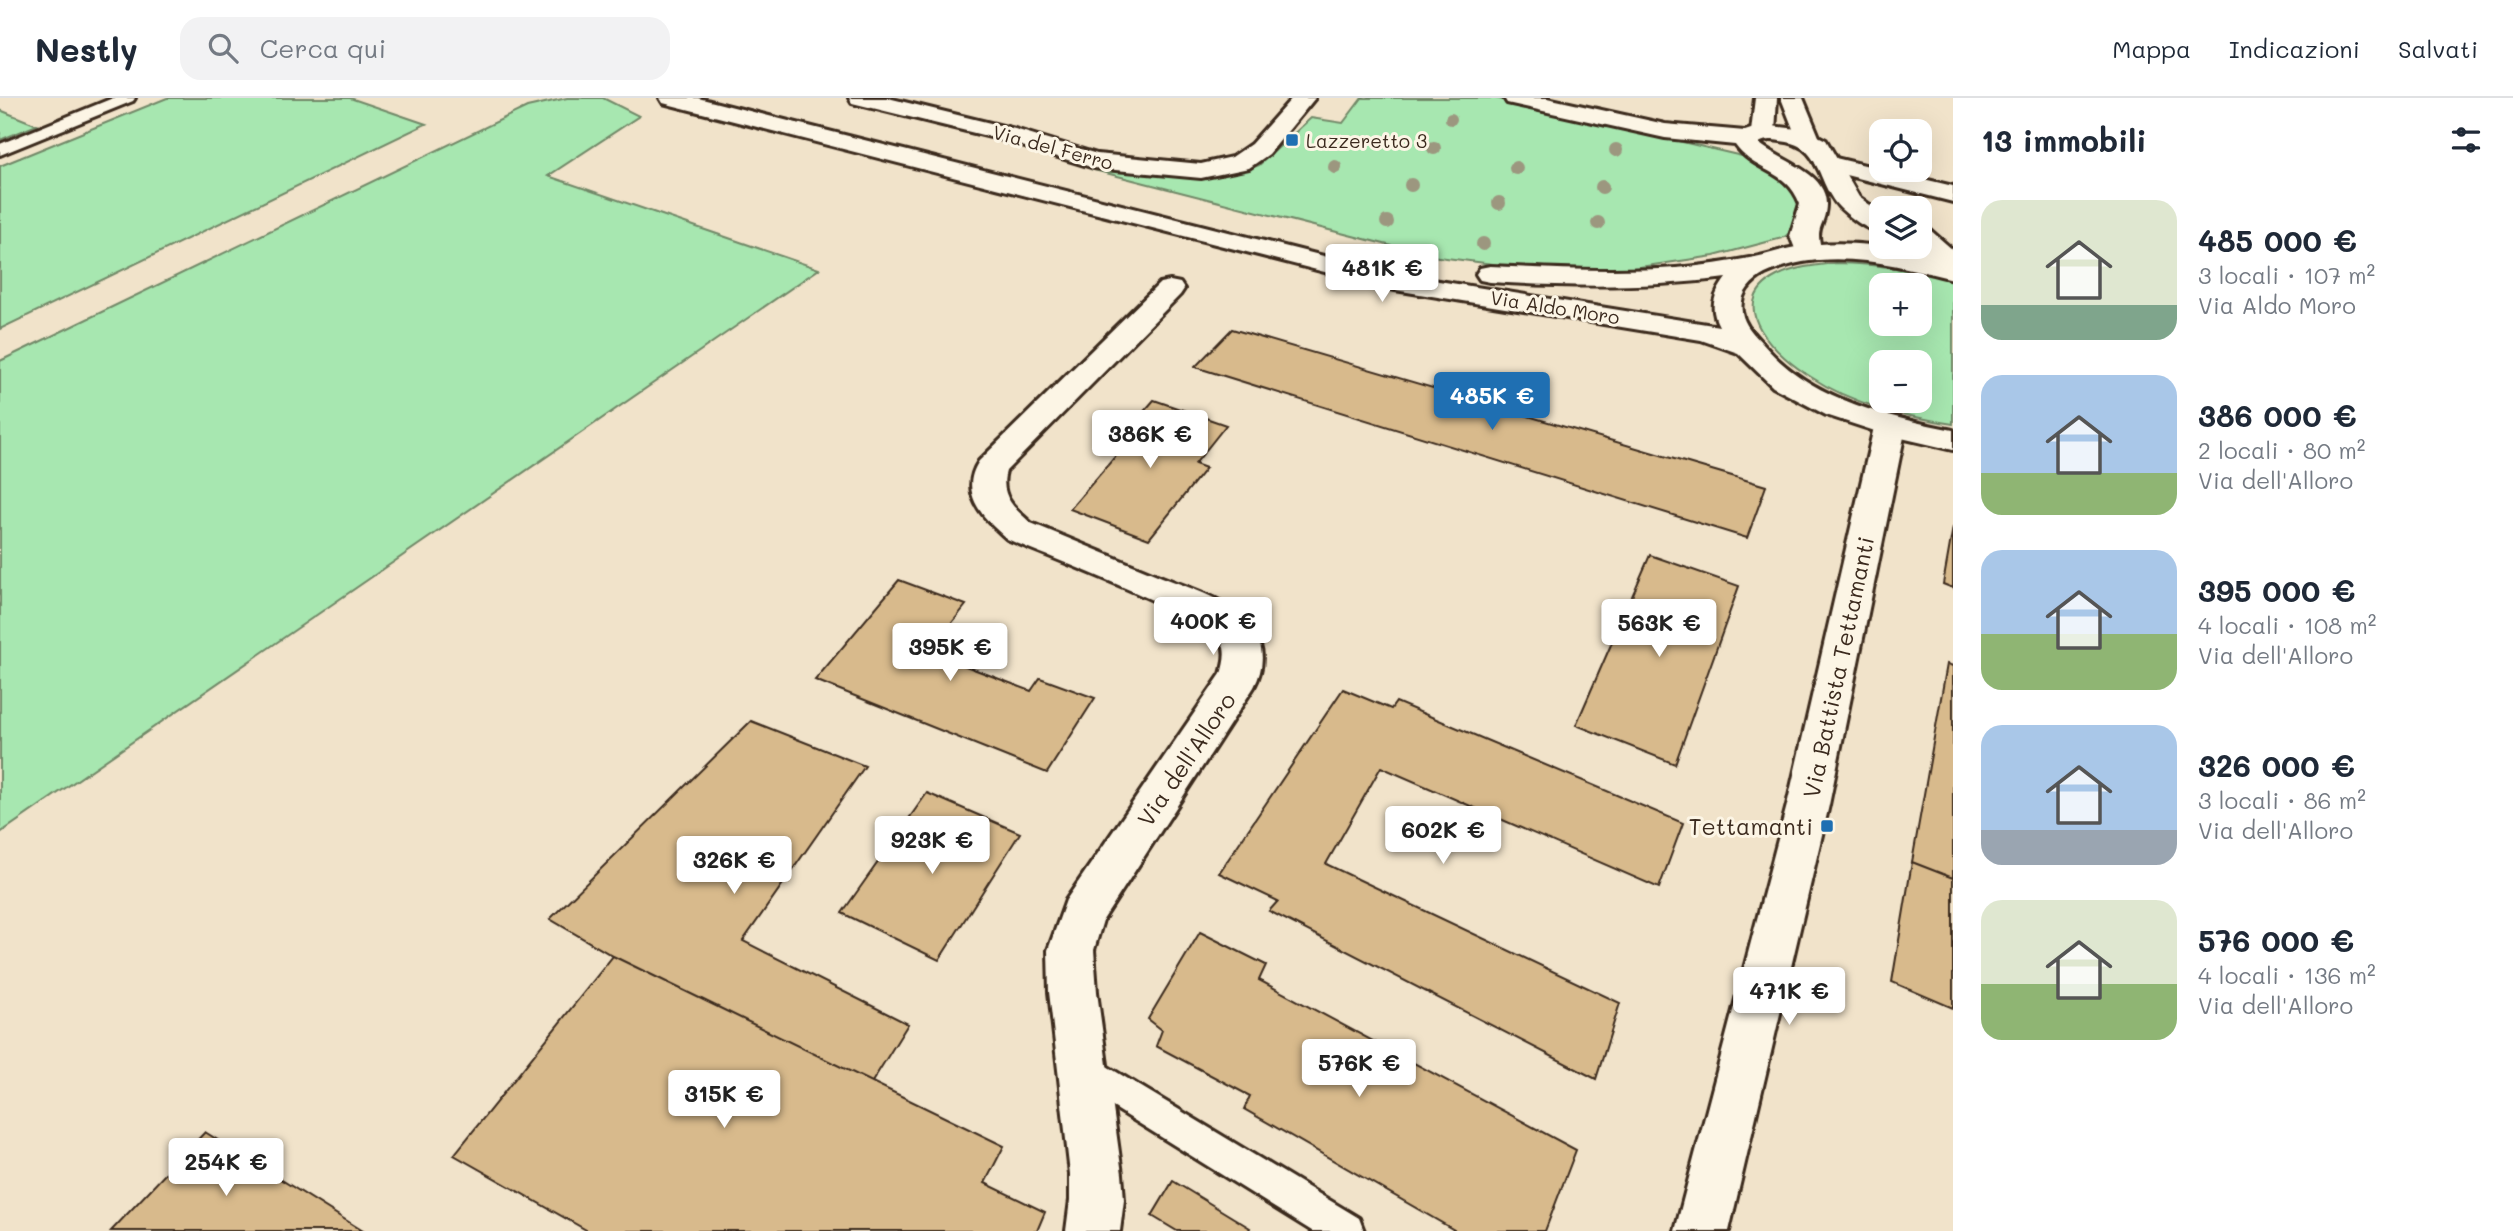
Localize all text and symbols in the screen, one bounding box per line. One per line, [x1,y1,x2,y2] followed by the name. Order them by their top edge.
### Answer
[180,17,670,80] search box
[35,27,138,70] text: Nestly
[204,29,242,67] icon: search
[260,31,386,65] text: Cerca qui
[2112,33,2191,64] text: Mappa
[2229,33,2360,64] text: Indicazioni
[2398,33,2478,64] text: Salvati
[990,119,1116,175] street label: Via del Ferro
[1869,119,1932,413] map controls
[1869,119,1932,182] button: locate
[1981,120,2147,160] text: 13 immobili
[2447,121,2485,159] icon: filters
[1306,128,1427,153] place label: Lazzeretto 3
[1284,132,1300,148] marker: Lazzeretto 3
[1869,196,1932,259] button: layers
[2198,220,2357,260] text: 485 000 €
[2037,228,2121,312] icon: home
[1325,244,1439,304] pin: 481K €
[1341,252,1423,282] text: 481K €
[2198,260,2375,290] text: 3 locali · 107 m²
[1869,273,1932,336] button: +
[1489,284,1621,330] street label: Via Aldo Moro
[2198,290,2356,320] text: Via Aldo Moro
[1869,350,1932,413] button: −
[1435,372,1549,432] pin: 485K €
[1450,380,1534,410] text: 485K €
[2198,395,2357,435] text: 386 000 €
[2037,403,2121,487] icon: home
[1093,410,1207,470] pin: 386K €
[1108,418,1192,448] text: 386K €
[2198,435,2366,465] text: 2 locali · 80 m²
[2198,465,2353,495] text: Via dell'Alloro
[1796,534,1880,800] street label: Via Battista Tettamanti
[2198,570,2355,610] text: 395 000 €
[2037,578,2121,662] icon: home
[1156,598,1270,657] pin: 400K €
[1602,600,1716,659] pin: 563K €
[1170,605,1256,635] text: 400K €
[1617,607,1701,637] text: 563K €
[2198,610,2376,640] text: 4 locali · 108 m²
[893,624,1007,683] pin: 395K €
[908,631,992,661] text: 395K €
[2198,640,2353,670] text: Via dell'Alloro
[1130,686,1242,832] street label: Via dell'Alloro
[2198,745,2355,785] text: 326 000 €
[2037,753,2121,837] icon: home
[2198,785,2366,815] text: 3 locali · 86 m²
[1386,806,1500,866] pin: 602K €
[1689,811,1813,841] place label: Tettamanti
[1401,814,1485,844] text: 602K €
[2198,815,2353,845] text: Via dell'Alloro
[875,816,989,876] pin: 923K €
[1819,818,1835,834] marker: Tettamanti
[891,824,973,854] text: 923K €
[677,836,791,896] pin: 326K €
[693,844,775,874] text: 326K €
[2198,920,2354,960] text: 576 000 €
[2037,928,2121,1012] icon: home
[2198,960,2376,990] text: 4 locali · 136 m²
[1732,968,1846,1027] pin: 471K €
[1749,975,1829,1005] text: 471K €
[2198,990,2353,1020] text: Via dell'Alloro
[1302,1040,1416,1099] pin: 576K €
[1318,1047,1400,1077] text: 576K €
[667,1070,781,1130] pin: 315K €
[684,1078,764,1108] text: 315K €
[169,1138,283,1198] pin: 254K €
[185,1146,267,1176] text: 254K €

